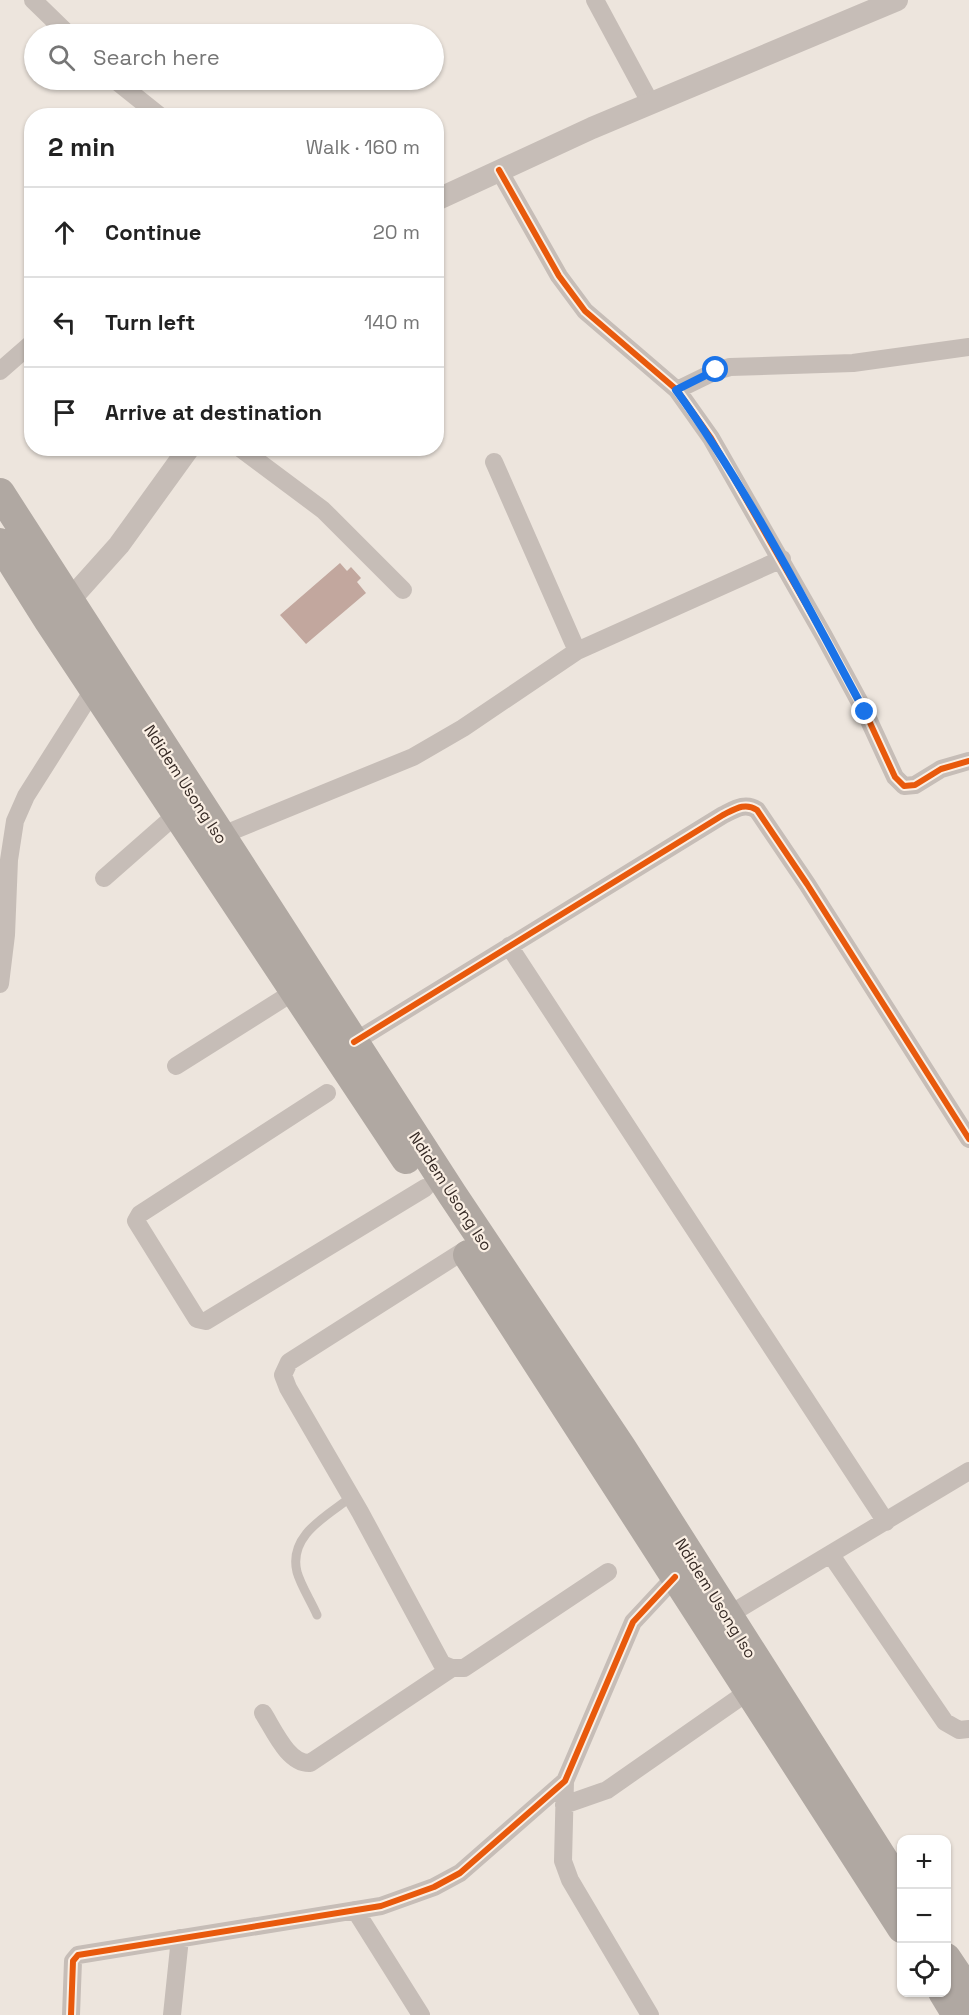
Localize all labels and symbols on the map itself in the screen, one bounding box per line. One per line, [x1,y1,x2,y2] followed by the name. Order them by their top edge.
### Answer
[702,356,728,382] route start
[851,698,877,724] route end
[139,721,232,848] street label: Ndidem Usong Iso
[404,1128,497,1255] street label: Ndidem Usong Iso
[670,1534,761,1662] street label: Ndidem Usong Iso

